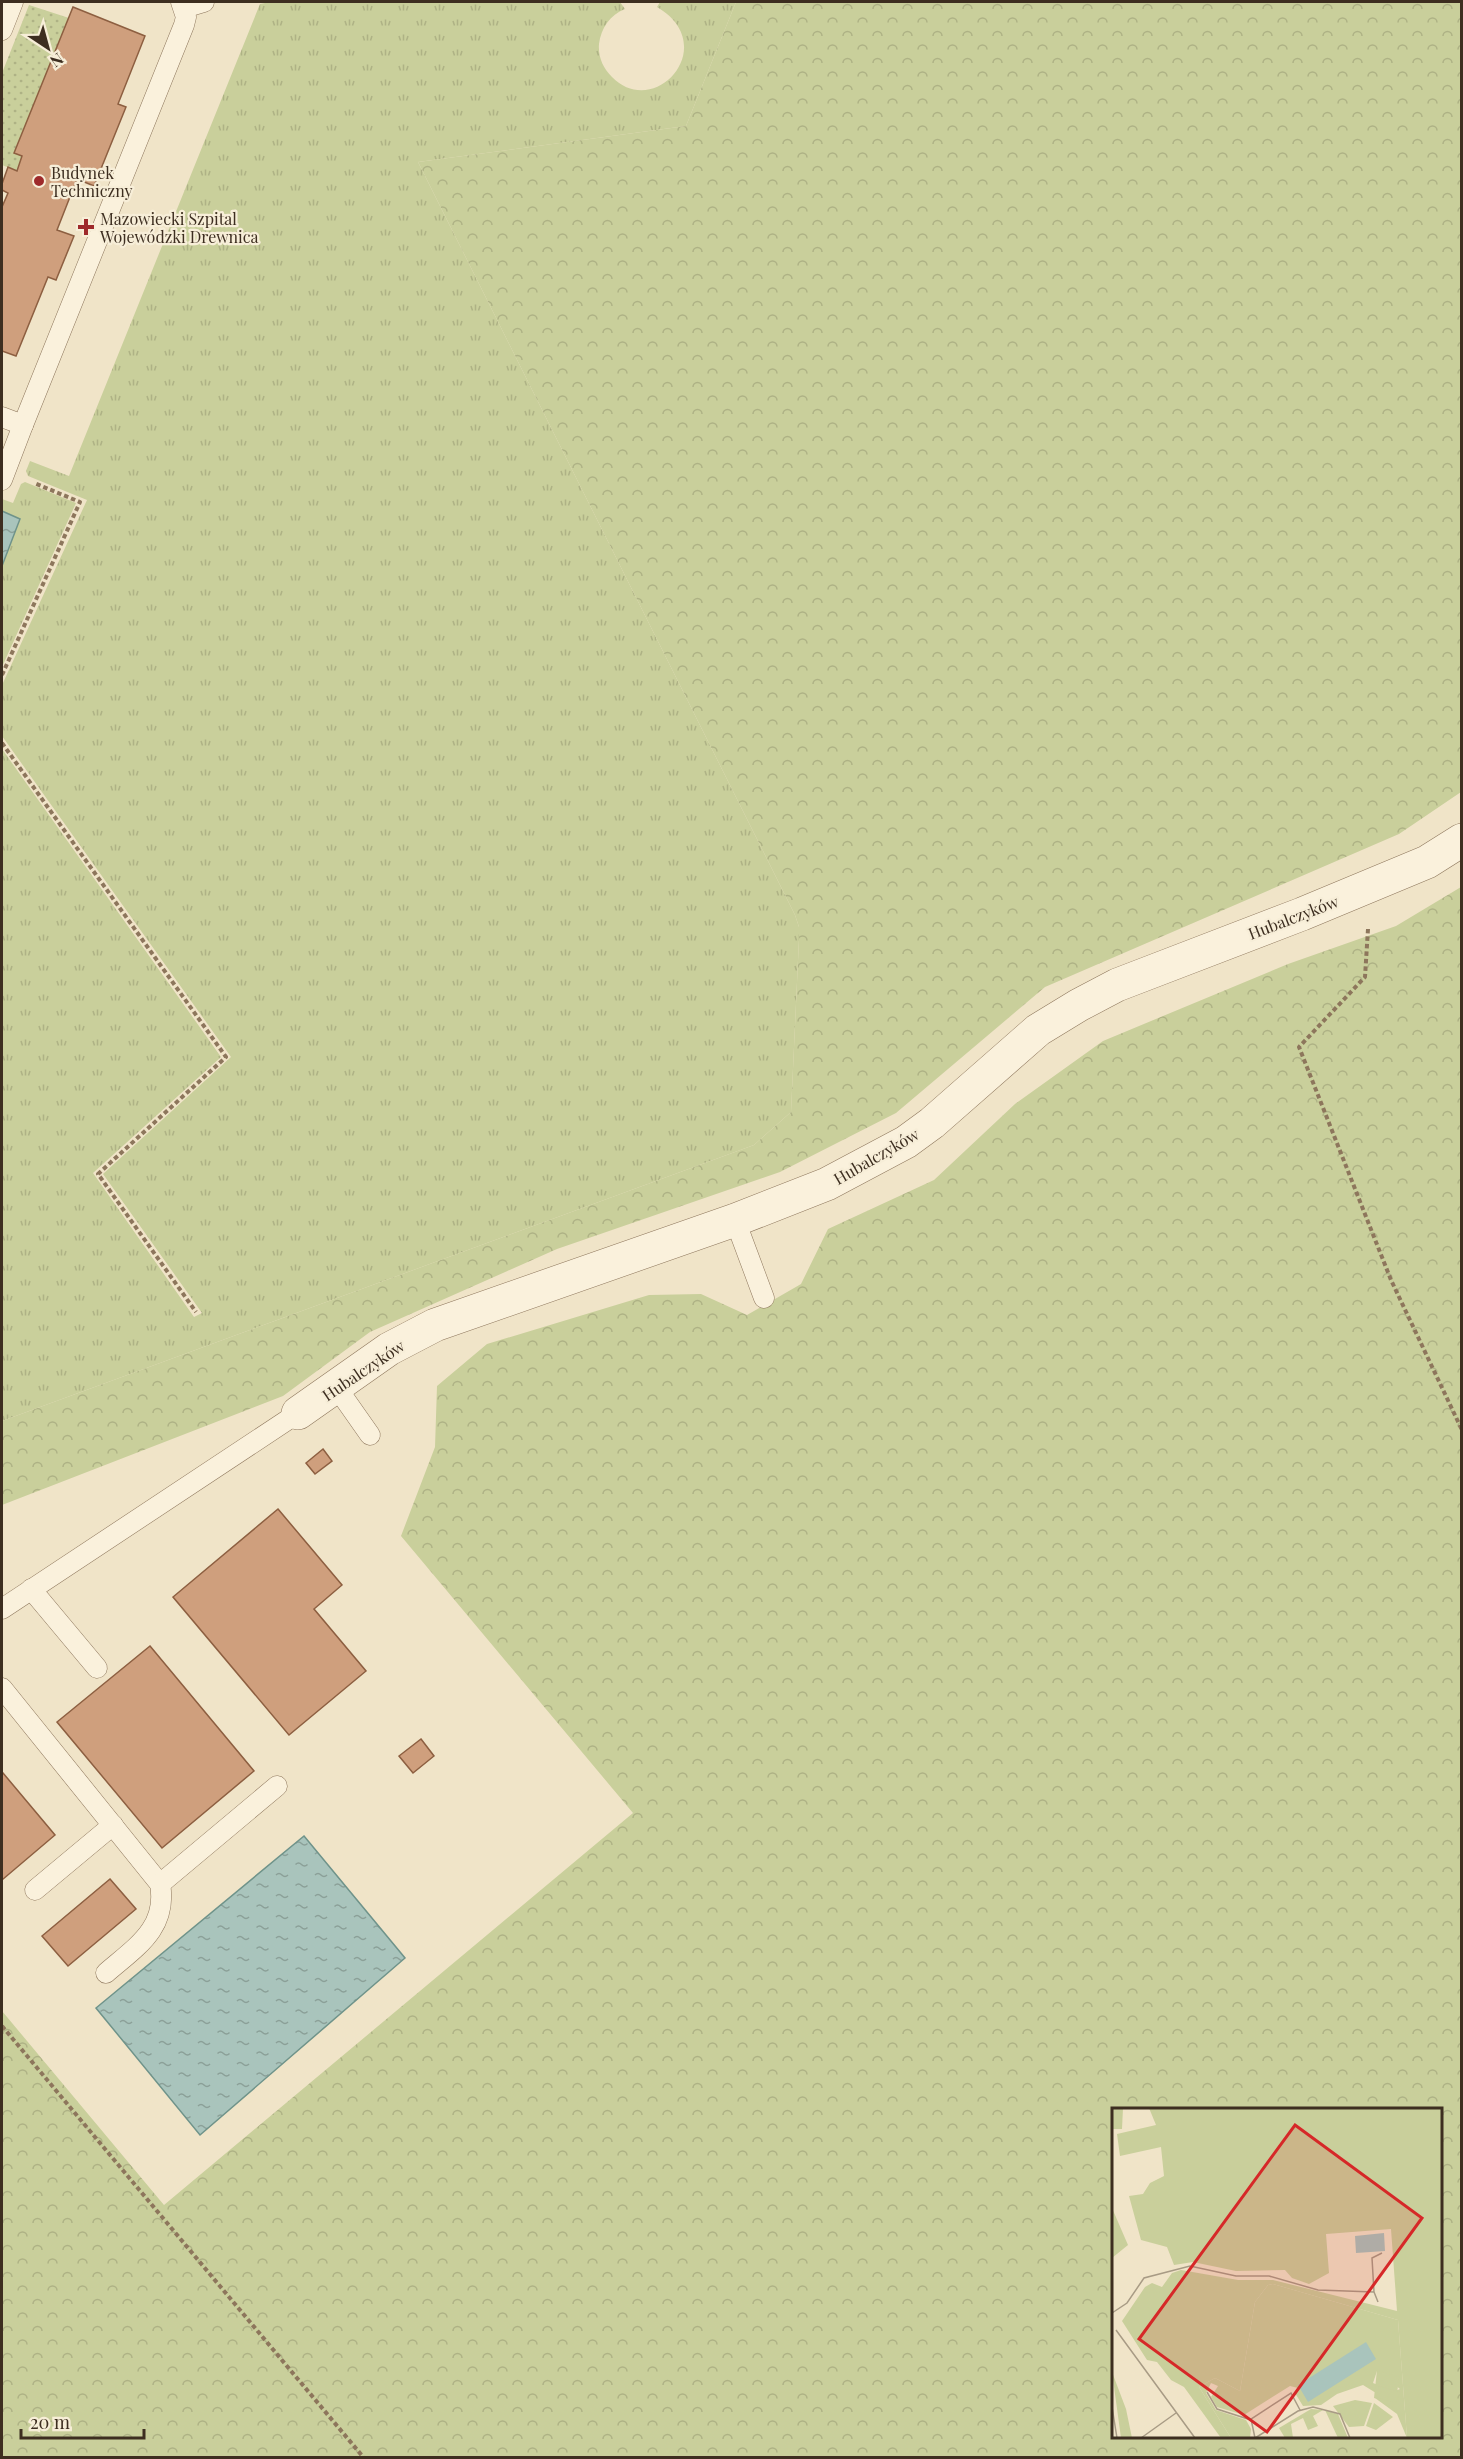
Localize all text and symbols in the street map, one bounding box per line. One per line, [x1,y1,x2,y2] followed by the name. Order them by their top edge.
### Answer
[18,18,78,78] north arrow
[46,49,68,73] text: N
[51,162,133,201] place label: Budynek Techniczny
[32,174,46,188] marker: Budynek Techniczny
[99,208,259,247] place label: Mazowiecki Szpital Wojewódzki Drewnica
[77,218,95,236] marker: Mazowiecki Szpital Wojewódzki Drewnica
[1245,890,1342,944] street label: Hubalczyków
[830,1123,923,1189] street label: Hubalczyków
[318,1334,409,1405] street label: Hubalczyków
[1112,2108,1442,2438] inset map
[21,2402,144,2440] scale bar
[30,2410,70,2434] text: 20 m

